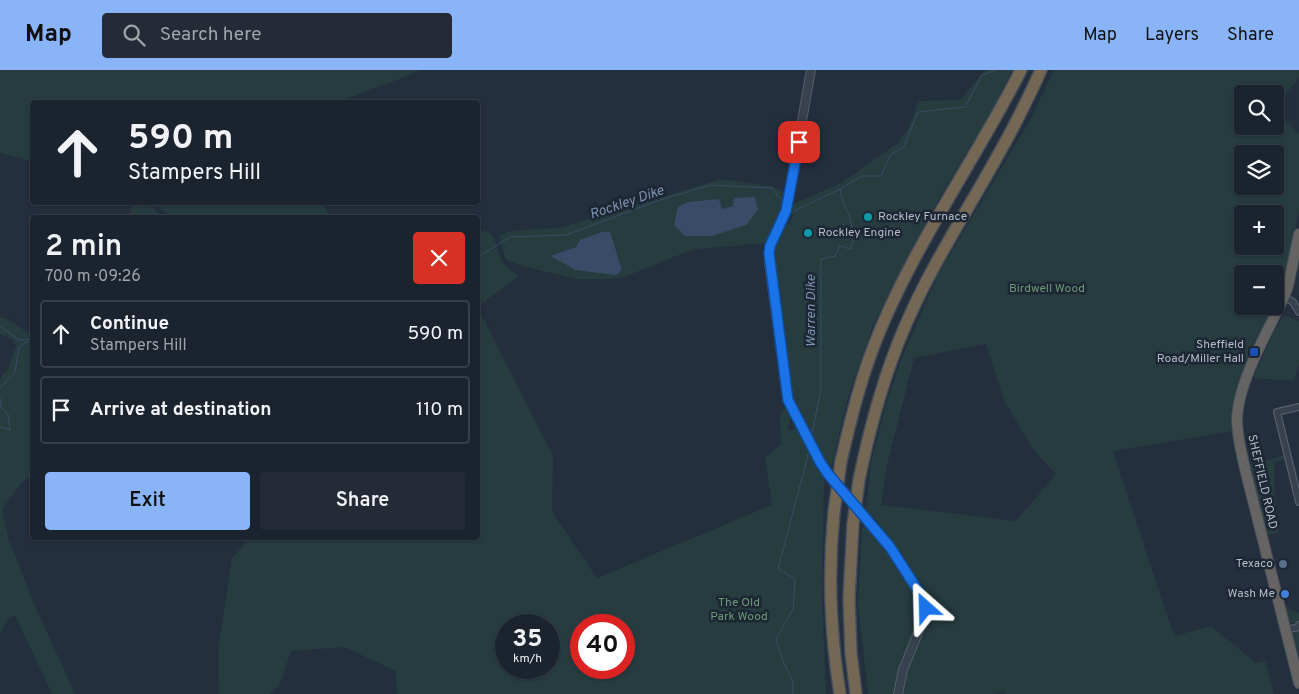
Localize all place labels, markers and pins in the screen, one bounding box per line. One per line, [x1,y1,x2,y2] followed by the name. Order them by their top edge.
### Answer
[778,121,820,163] pin
[878,209,967,225] place label: Rockley Furnace
[862,211,874,223] marker: Rockley Furnace
[818,225,901,241] place label: Rockley Engine
[802,227,814,239] marker: Rockley Engine
[1157,337,1244,367] place label: Sheffield Road/Miller Hall
[1248,346,1260,358] marker: Sheffield Road/Miller Hall
[1236,556,1273,572] place label: Texaco
[1277,558,1289,570] marker: Texaco
[1228,586,1275,602] place label: Wash Me
[1279,588,1291,600] marker: Wash Me

